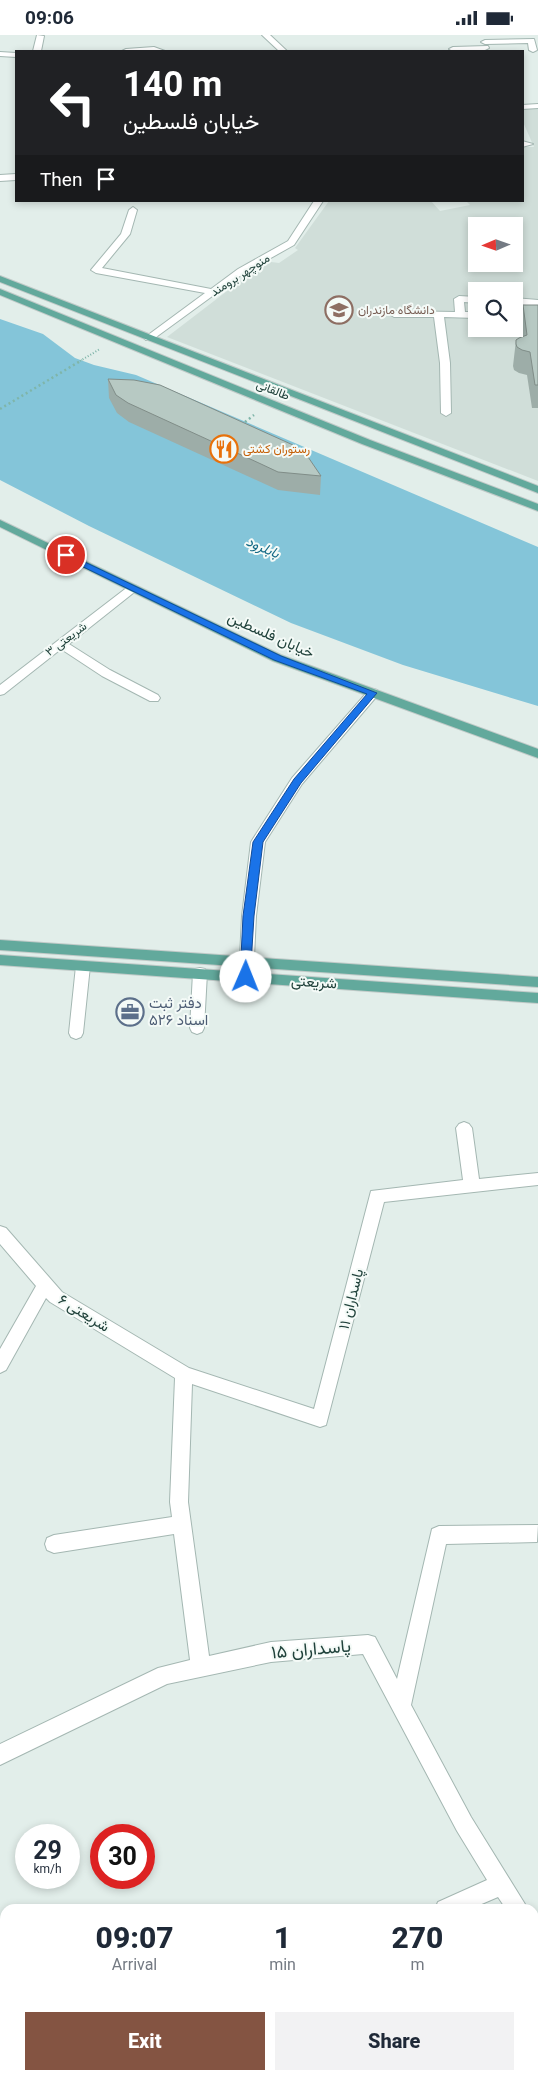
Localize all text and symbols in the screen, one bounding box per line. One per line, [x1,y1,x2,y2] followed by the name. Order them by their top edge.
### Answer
[25,6,74,29] text: 09:06
[123,64,222,105] text: 140 m
[40,70,105,135] icon: left
[123,109,259,134] text: خیابان فلسطین
[92,165,120,193] icon: arrive
[40,168,82,191] text: Then
[468,217,522,273] north arrow
[468,217,523,337] map controls
[208,251,273,300] street label: منوچهر برومند
[468,282,523,337] button: search
[324,295,354,325] school or university icon: دانشگاه مازندران
[358,303,435,318] place label: دانشگاه مازندران
[254,377,292,404] street label: طالقانی
[209,434,239,464] restaurant icon: رستوران کشتی
[243,442,310,457] place label: رستوران کشتی
[244,533,283,562] water label: بابلرود
[45,534,87,576] pin
[52,541,80,569] icon: arrive
[225,608,317,663] street label: خیابان فلسطین
[43,619,90,660] street label: شریعتی ۳
[219,950,271,1002] position arrow
[290,971,338,994] street label: شریعتی
[149,994,208,1029] place label: دفتر ثبت اسناد ۵۲۶
[115,997,145,1027] office icon: دفتر ثبت اسناد ۵۲۶
[335,1267,368,1332] street label: پاسداران ۱۱
[55,1290,113,1337] street label: شریعتی ۶
[270,1635,352,1664] street label: پاسداران ۱۵
[90,1824,155,1889] speed limit sign: 30
[33,1836,62,1865] text: 29
[33,1862,62,1876] text: km/h
[96,1920,174,1955] text: 09:07
[274,1920,291,1955] text: 1
[391,1920,443,1955] text: 270
[112,1955,157,1974] text: Arrival
[269,1955,296,1974] text: min
[410,1955,424,1974] text: m
[25,2012,265,2070] button: Exit
[275,2012,514,2070] button: Share

